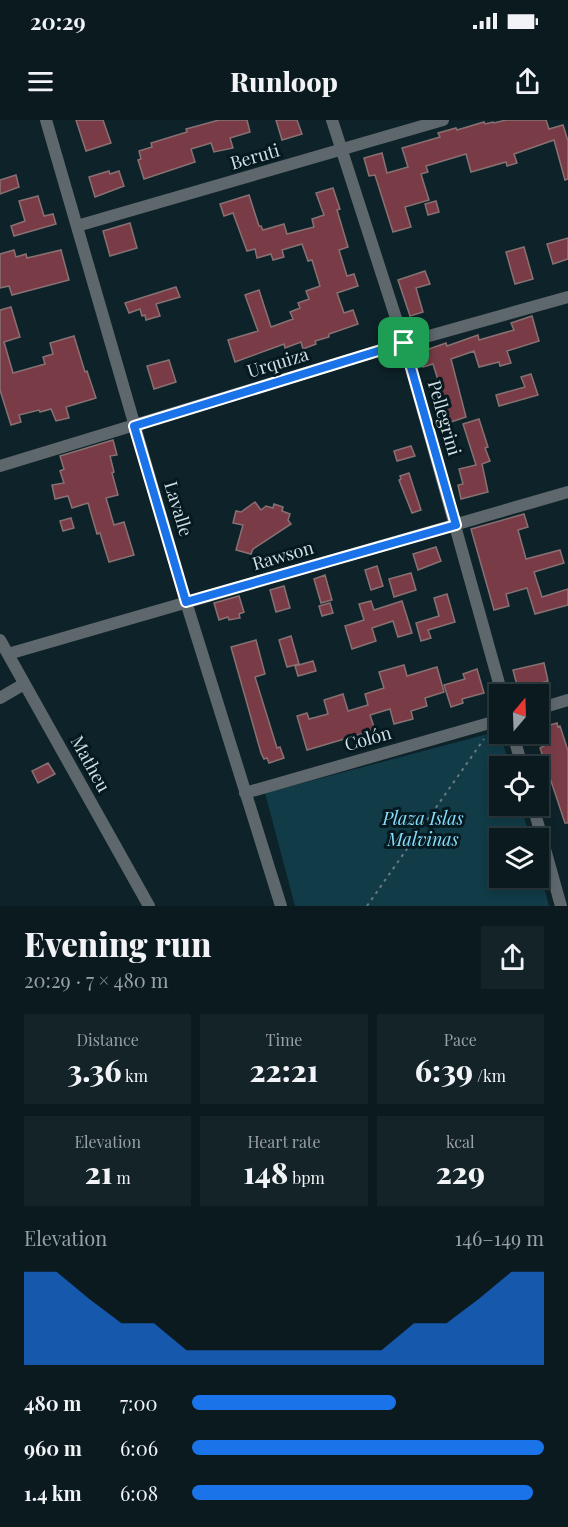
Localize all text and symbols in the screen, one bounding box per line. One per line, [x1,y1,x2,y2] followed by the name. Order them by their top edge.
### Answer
[30,6,86,36] text: 20:29
[230,63,338,99] text: Runloop
[24,65,57,98] icon: menu
[511,65,544,98] icon: share
[227,138,282,175] street label: Beruti
[378,317,429,368] pin
[387,326,420,359] icon: arrive
[244,341,311,383] street label: Urquiza
[423,377,467,458] street label: Pellegrini
[159,478,199,539] street label: Lavalle
[249,535,317,575] street label: Rawson
[489,684,549,744] north arrow
[489,684,549,888] map controls
[342,720,394,756] street label: Colón
[66,731,116,797] street label: Matheu
[489,756,549,816] button: locate
[381,806,464,851] park label: Plaza Islas Malvinas
[489,828,549,888] button: layers
[24,921,211,965] text: Evening run
[481,926,544,989] button: share
[24,966,169,993] text: 20:29 · 7 × 480 m
[76,1029,139,1050] text: Distance
[266,1029,302,1050] text: Time
[444,1029,477,1050] text: Pace
[67,1050,122,1090] text: 3.36
[249,1050,318,1090] text: 22:21
[415,1050,473,1090] text: 6:39
[122,1065,148,1086] text: km
[473,1065,506,1086] text: /km
[74,1131,141,1152] text: Elevation
[247,1131,321,1152] text: Heart rate
[446,1131,475,1152] text: kcal
[85,1152,112,1192] text: 21
[243,1152,288,1192] text: 148
[436,1152,485,1192] text: 229
[112,1167,131,1188] text: m
[288,1167,325,1188] text: bpm
[24,1224,107,1251] text: Elevation
[455,1224,544,1251] text: 146–149 m
[24,1389,81,1416] text: 480 m
[120,1389,157,1416] text: 7:00
[24,1434,82,1461] text: 960 m
[120,1434,158,1461] text: 6:06
[24,1479,82,1506] text: 1.4 km
[120,1479,158,1506] text: 6:08

